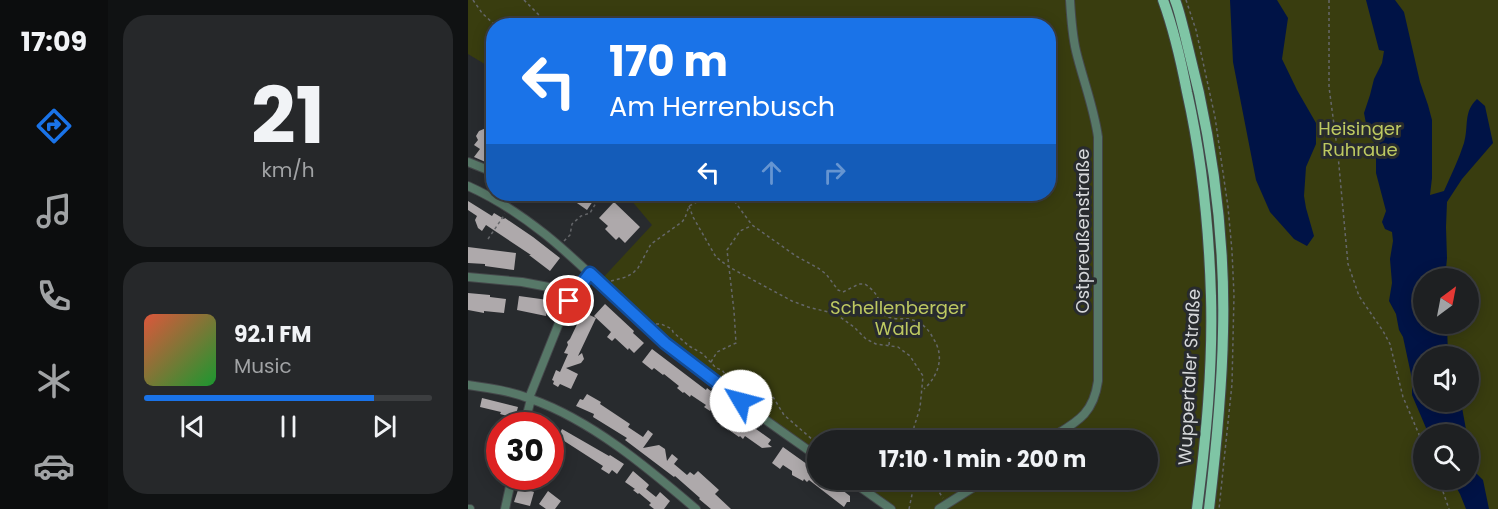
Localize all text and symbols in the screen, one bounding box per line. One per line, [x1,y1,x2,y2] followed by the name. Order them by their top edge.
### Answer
[21,23,87,60] text: 17:09
[609,32,728,91] text: 170 m
[510,42,588,120] icon: left
[251,61,325,170] text: 21
[609,88,835,125] text: Am Herrenbusch
[33,105,75,147] icon: directions
[1318,116,1402,162] park label: Heisinger Ruhraue
[1070,149,1095,313] street label: Ostpreußenstraße
[261,156,315,184] text: km/h
[692,156,725,189] icon: left
[755,156,788,189] icon: ahead
[818,156,851,189] icon: right
[33,190,75,232] icon: music
[1413,268,1479,334] north arrow
[1413,268,1479,490] map controls
[33,275,75,317] icon: phone
[543,275,594,326] pin
[552,284,585,317] icon: arrive
[1172,288,1206,466] street label: Wuppertaler Straße
[830,295,966,341] park label: Schellenberger Wald
[234,319,311,350] text: 92.1 FM
[1413,346,1479,412] button: sound
[234,352,292,380] text: Music
[33,360,75,402] icon: climate
[709,369,773,433] position arrow
[176,410,209,443] icon: previous
[272,410,305,443] icon: pause
[368,410,401,443] icon: next
[486,412,564,490] speed limit sign: 30
[1413,424,1479,490] button: search
[879,444,1086,475] text: 17:10 · 1 min · 200 m
[33,445,75,487] icon: car

